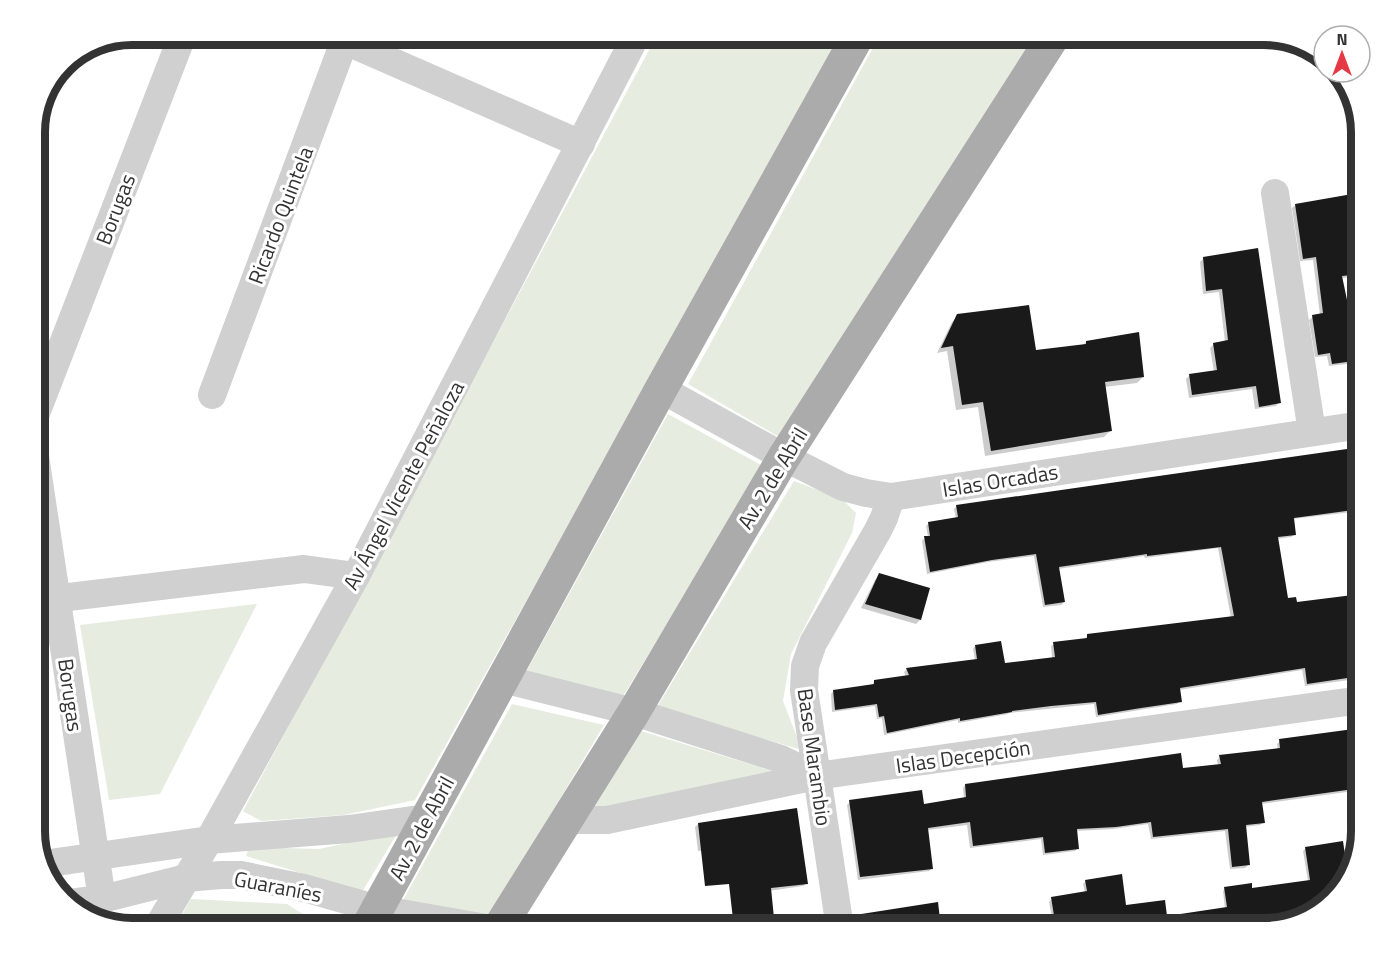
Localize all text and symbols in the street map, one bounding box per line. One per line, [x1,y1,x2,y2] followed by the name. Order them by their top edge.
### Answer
[1312,24,1372,84] north arrow
[1336,27,1348,51] text: N
[239,141,321,289] street label: Ricardo Quintela
[87,169,143,249] street label: Borugas
[334,374,472,595] street label: Av Ángel Vicente Peñaloza
[729,421,815,535] street label: Av. 2 de Abril
[940,455,1060,505] street label: Islas Orcadas
[50,656,92,734] street label: Borugas
[790,686,840,828] street label: Base Marambio
[894,731,1032,781] street label: Islas Decepción
[380,770,462,886] street label: Av. 2 de Abril
[231,862,325,910] street label: Guaraníes

